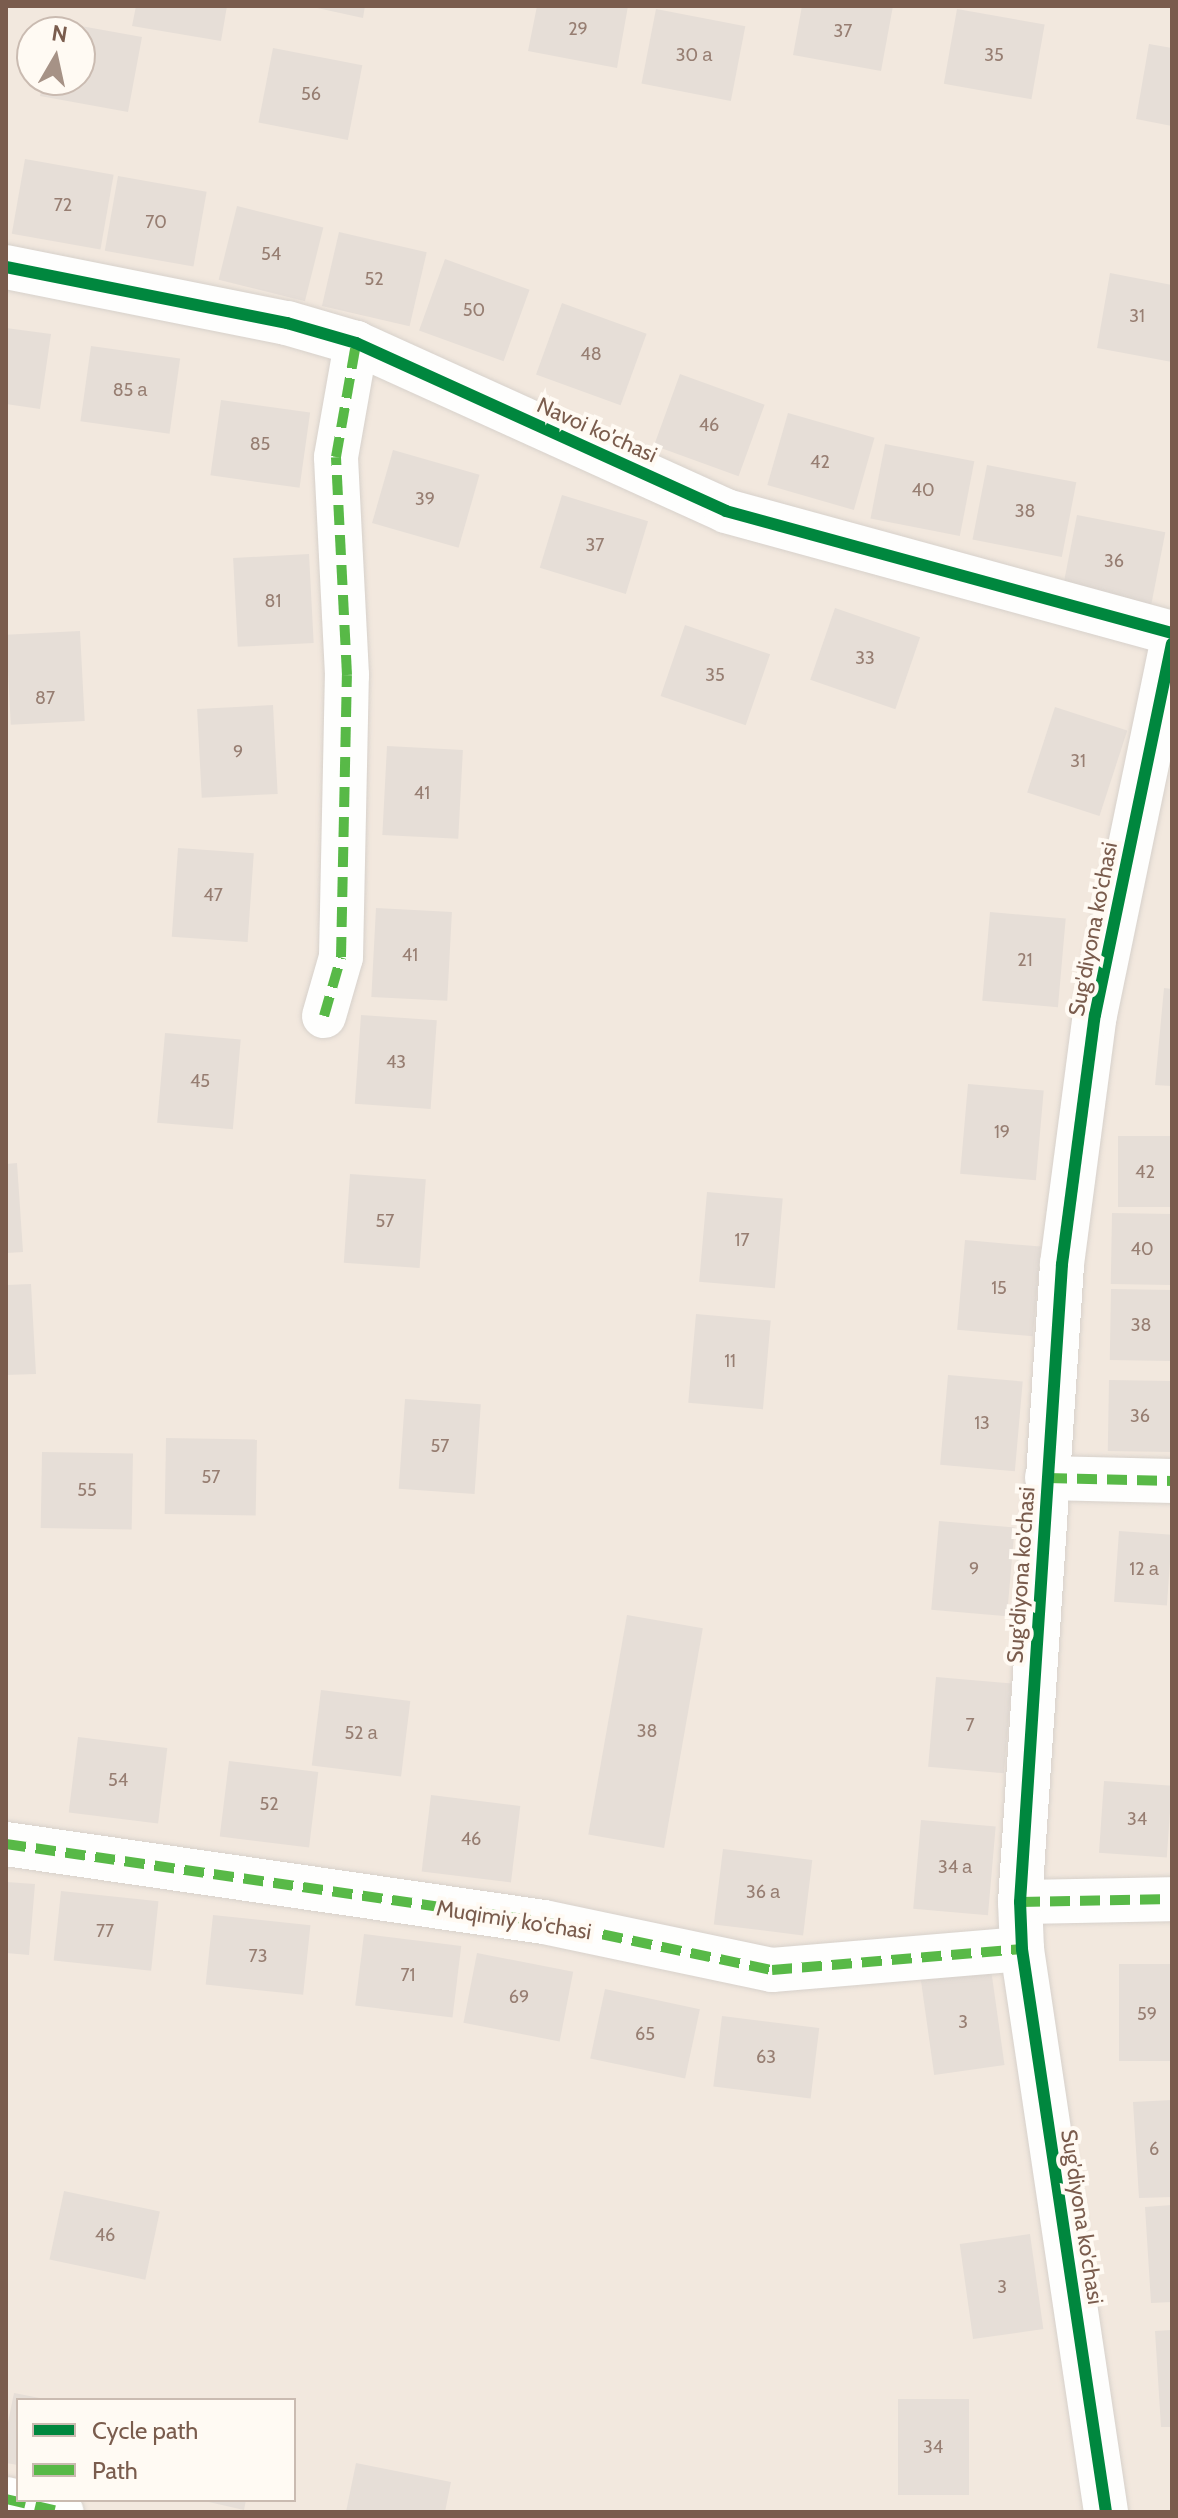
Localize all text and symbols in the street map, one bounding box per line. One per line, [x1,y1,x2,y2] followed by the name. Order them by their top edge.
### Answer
[16,16,96,96] north arrow
[568,18,588,40] house number: 29
[50,19,69,48] text: N
[834,20,852,42] house number: 37
[676,44,712,66] house number: 30 а
[984,44,1004,66] house number: 35
[301,83,321,105] house number: 56
[54,194,72,216] house number: 72
[145,211,167,233] house number: 70
[261,243,281,265] house number: 54
[364,268,384,290] house number: 52
[463,299,485,321] house number: 50
[1129,305,1145,327] house number: 31
[580,343,602,365] house number: 48
[113,379,147,401] house number: 85 а
[533,392,661,468] street label: Navoi ko'chasi
[699,414,719,436] house number: 46
[250,433,270,455] house number: 85
[810,451,830,473] house number: 42
[912,479,934,501] house number: 40
[415,488,435,510] house number: 39
[1015,500,1035,522] house number: 38
[586,534,604,556] house number: 37
[1104,550,1124,572] house number: 36
[265,590,281,612] house number: 81
[855,647,875,669] house number: 33
[705,664,725,686] house number: 35
[35,687,55,709] house number: 87
[233,741,243,763] house number: 9
[1070,750,1086,772] house number: 31
[414,782,430,804] house number: 41
[1063,840,1123,1018] street label: Sug'diyona ko'chasi
[203,884,223,906] house number: 47
[402,944,418,966] house number: 41
[1017,949,1033,971] house number: 21
[386,1051,406,1073] house number: 43
[190,1070,210,1092] house number: 45
[994,1121,1010,1143] house number: 19
[1135,1161,1155,1183] house number: 42
[376,1210,394,1232] house number: 57
[735,1229,749,1251] house number: 17
[1131,1238,1153,1260] house number: 40
[991,1277,1007,1299] house number: 15
[1131,1314,1151,1336] house number: 38
[724,1350,736,1372] house number: 11
[1130,1405,1150,1427] house number: 36
[974,1412,990,1434] house number: 13
[431,1435,449,1457] house number: 57
[202,1466,220,1488] house number: 57
[77,1479,97,1501] house number: 55
[1002,1486,1040,1664] street label: Sug'diyona ko'chasi
[969,1558,979,1580] house number: 9
[1129,1558,1159,1580] house number: 12 а
[965,1714,975,1736] house number: 7
[637,1720,657,1742] house number: 38
[344,1722,378,1744] house number: 52 а
[108,1769,128,1791] house number: 54
[259,1793,279,1815] house number: 52
[1127,1808,1147,1830] house number: 34
[461,1828,481,1850] house number: 46
[938,1856,972,1878] house number: 34 а
[746,1881,780,1903] house number: 36 а
[435,1895,593,1945] street label: Muqimiy ko'chasi
[96,1920,114,1942] house number: 77
[249,1945,267,1967] house number: 73
[401,1964,415,1986] house number: 71
[509,1986,529,2008] house number: 69
[1137,2003,1157,2025] house number: 59
[958,2011,968,2033] house number: 3
[635,2023,655,2045] house number: 65
[756,2046,776,2068] house number: 63
[1055,2128,1109,2306] street label: Sug'diyona ko'chasi
[1149,2138,1159,2160] house number: 6
[95,2224,115,2246] house number: 46
[997,2276,1007,2298] house number: 3
[16,2398,296,2502] legend
[92,2416,198,2445] text: Cycle path
[923,2436,943,2458] house number: 34
[92,2456,138,2485] text: Path

